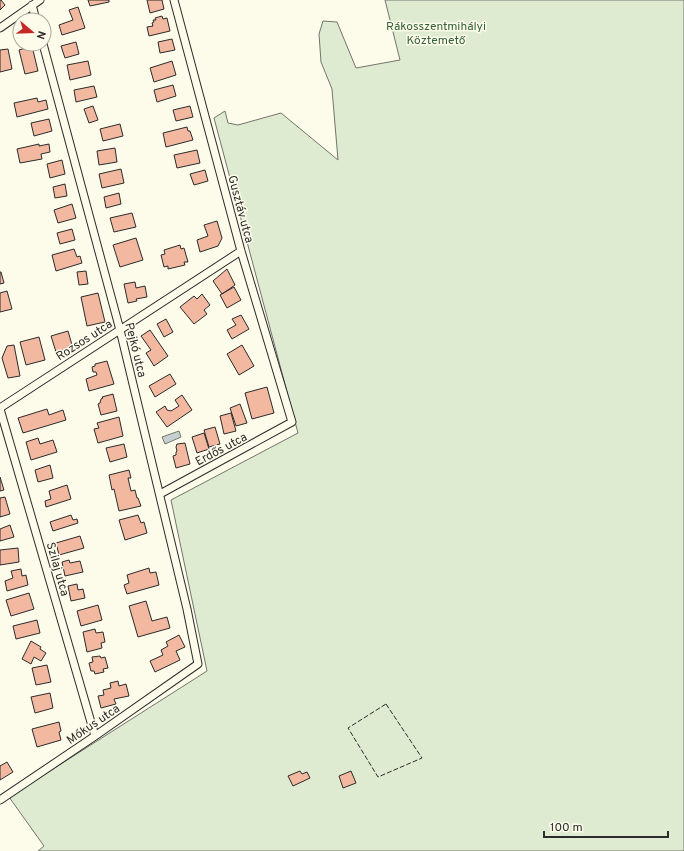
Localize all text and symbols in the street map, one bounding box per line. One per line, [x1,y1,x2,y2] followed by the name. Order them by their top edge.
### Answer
[12,12,52,52] north arrow
[386,19,486,49] park label: Rákosszentmihályi Köztemető
[33,29,48,41] text: N
[223,174,257,245] street label: Gusztáv utca
[53,317,116,365] street label: Rozsos utca
[120,321,150,379] street label: Pejkó utca
[193,430,250,470] street label: Erdős utca
[42,540,72,598] street label: Szilaj utca
[64,701,123,749] street label: Mókus utca
[544,813,668,839] scale bar
[550,820,583,836] text: 100 m

